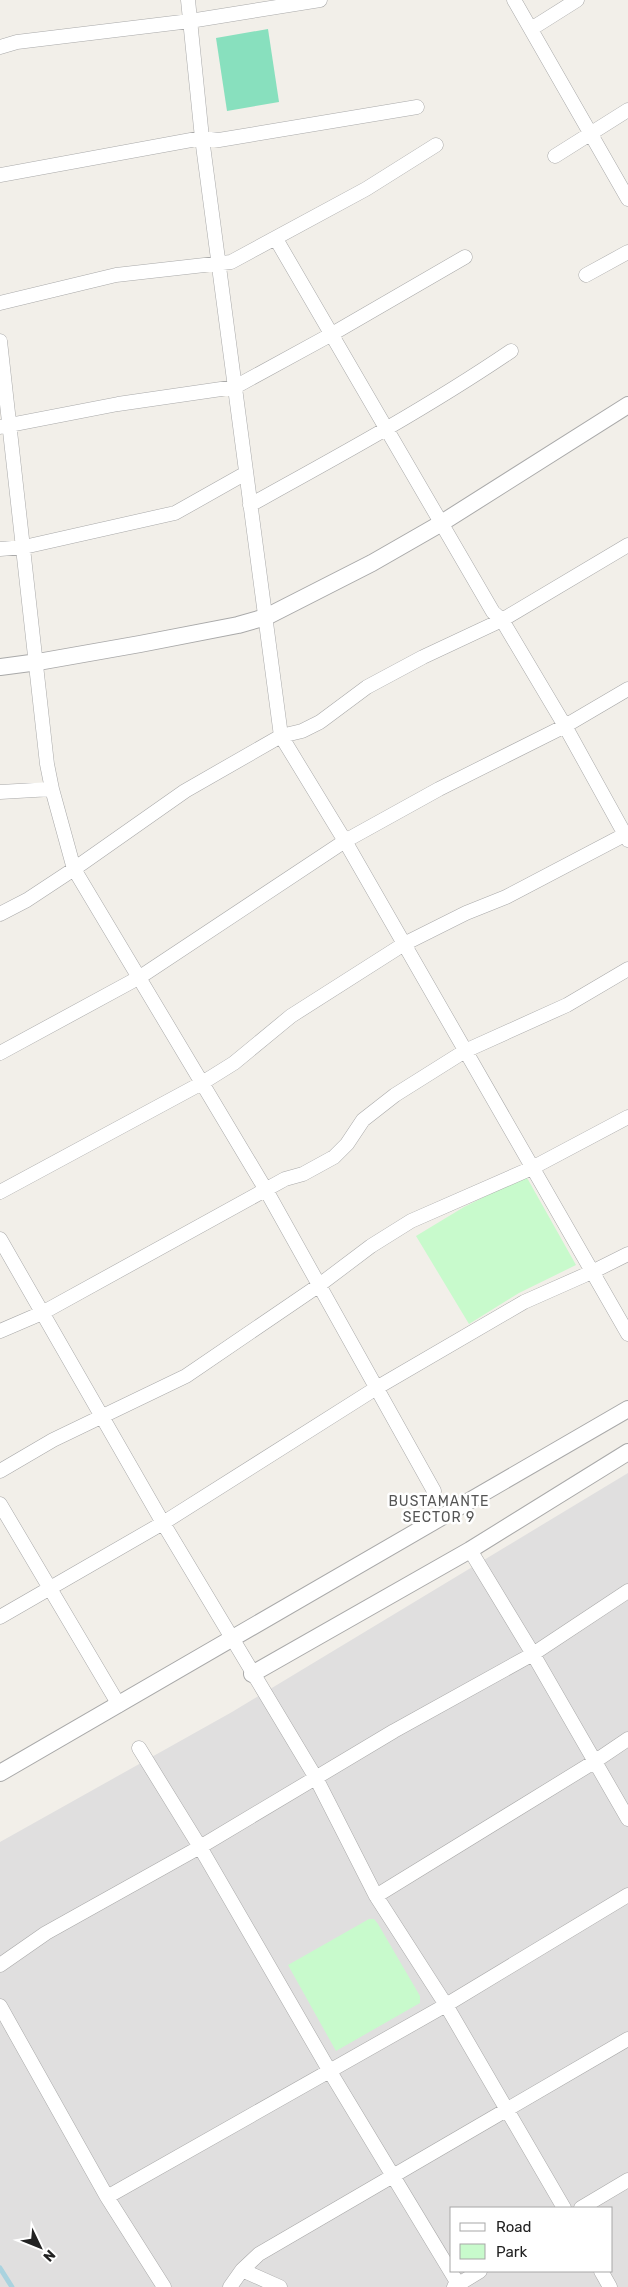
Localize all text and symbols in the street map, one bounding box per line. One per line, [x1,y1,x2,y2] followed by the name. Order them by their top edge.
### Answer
[388,1493,490,1526] district label: BUSTAMANTE SECTOR 9
[450,2207,613,2272] legend
[496,2218,532,2236] text: Road
[15,2222,65,2272] north arrow
[496,2243,527,2261] text: Park
[39,2246,59,2265] text: N

